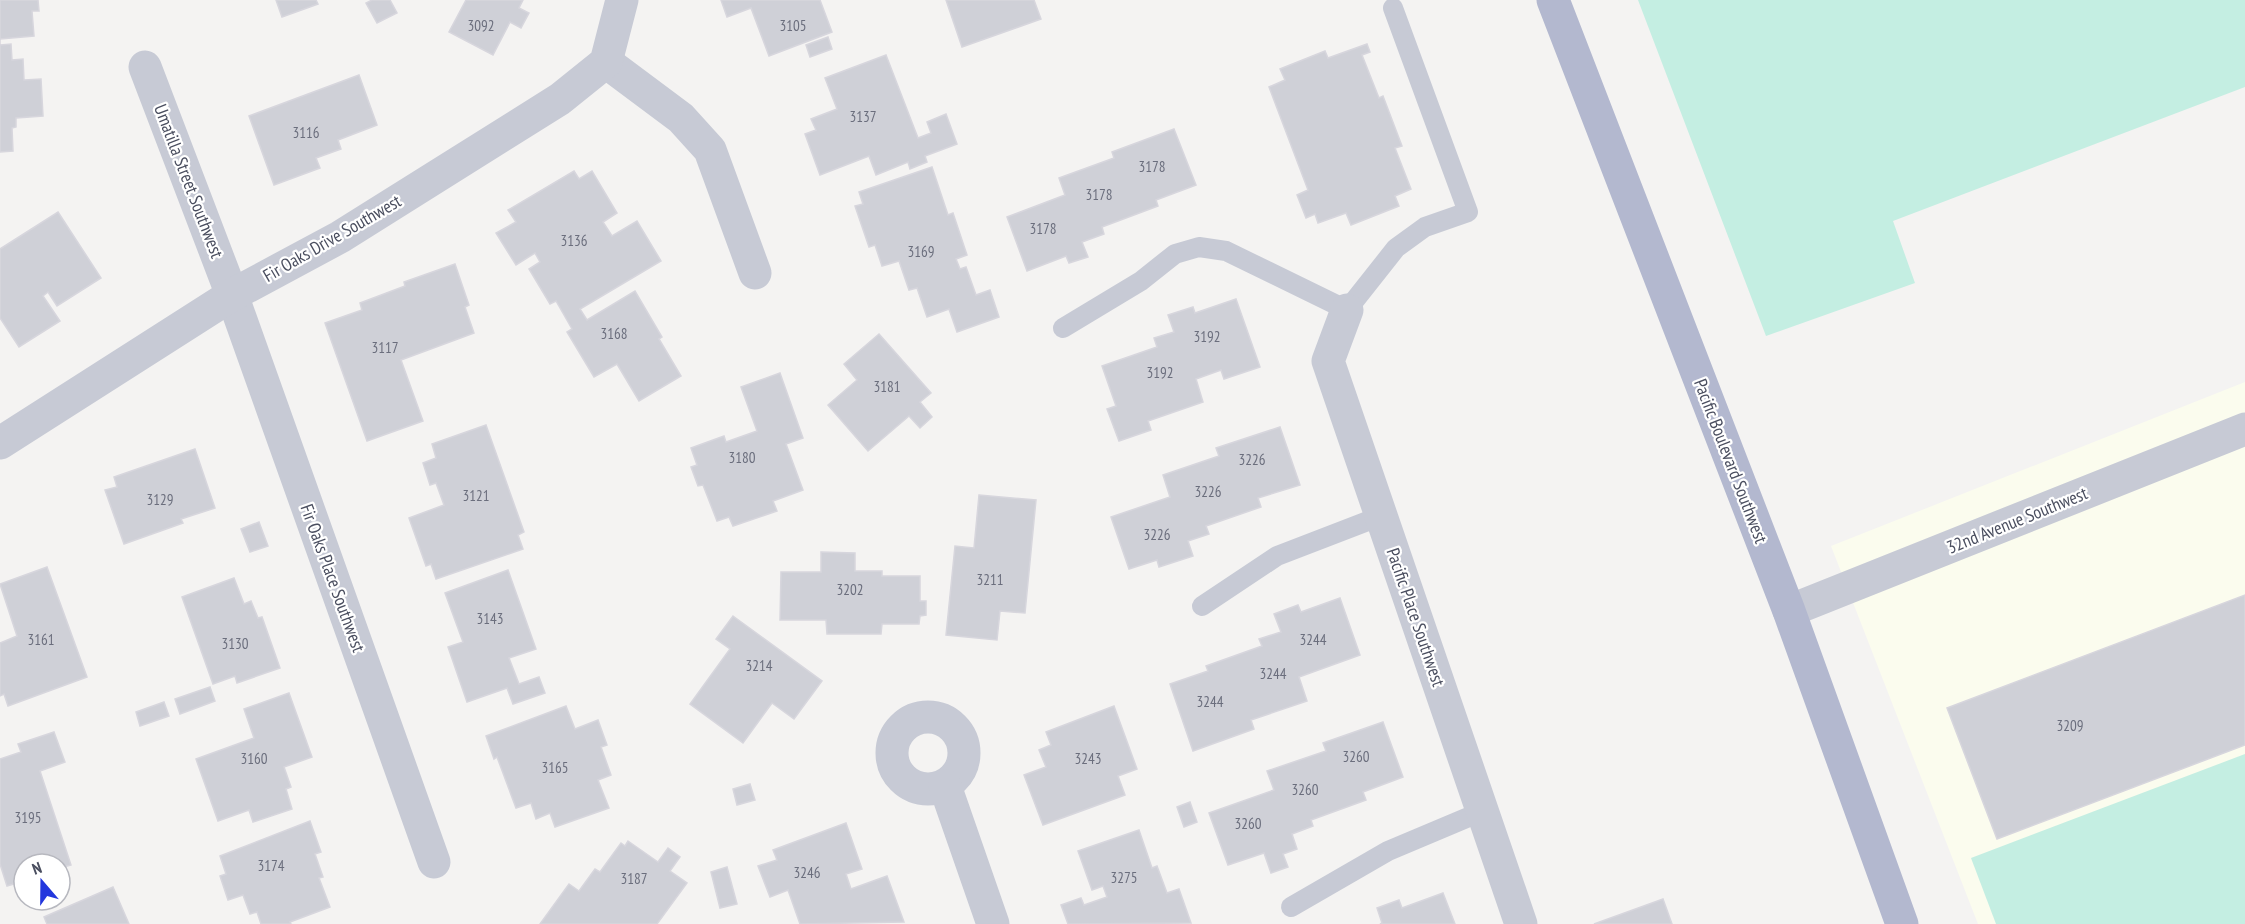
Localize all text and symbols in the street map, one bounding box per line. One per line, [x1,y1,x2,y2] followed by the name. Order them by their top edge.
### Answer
[467,16,495,35] house number: 3092
[779,16,807,35] house number: 3105
[149,101,229,261] street label: Umatilla Street Southwest
[849,107,877,126] house number: 3137
[292,123,320,142] house number: 3116
[1138,157,1166,176] house number: 3178
[1085,185,1113,204] house number: 3178
[259,189,405,287] street label: Fir Oaks Drive Southwest
[1029,219,1057,238] house number: 3178
[560,231,588,250] house number: 3136
[907,242,935,261] house number: 3169
[600,324,628,343] house number: 3168
[1193,327,1221,346] house number: 3192
[371,338,399,357] house number: 3117
[1146,363,1174,382] house number: 3192
[1689,376,1773,546] street label: Pacific Boulevard Southwest
[873,377,901,396] house number: 3181
[728,448,756,467] house number: 3180
[1238,450,1266,469] house number: 3226
[1943,481,2091,559] street label: 32nd Avenue Southwest
[1194,482,1222,501] house number: 3226
[462,486,490,505] house number: 3121
[146,490,174,509] house number: 3129
[296,501,371,655] street label: Fir Oaks Place Southwest
[1143,525,1171,544] house number: 3226
[1382,545,1450,689] street label: Pacific Place Southwest
[976,570,1004,589] house number: 3211
[836,580,864,599] house number: 3202
[476,609,504,628] house number: 3143
[27,630,55,649] house number: 3161
[1299,630,1327,649] house number: 3244
[221,634,249,653] house number: 3130
[745,656,773,675] house number: 3214
[1259,664,1287,683] house number: 3244
[1196,692,1224,711] house number: 3244
[2056,716,2084,735] house number: 3209
[1342,747,1370,766] house number: 3260
[240,749,268,768] house number: 3160
[1074,749,1102,768] house number: 3243
[541,758,569,777] house number: 3165
[1291,780,1319,799] house number: 3260
[14,808,42,827] house number: 3195
[1234,814,1262,833] house number: 3260
[12,852,72,912] north arrow
[257,856,285,875] house number: 3174
[29,857,44,879] text: N
[793,863,821,882] house number: 3246
[1110,868,1138,887] house number: 3275
[620,869,648,888] house number: 3187

